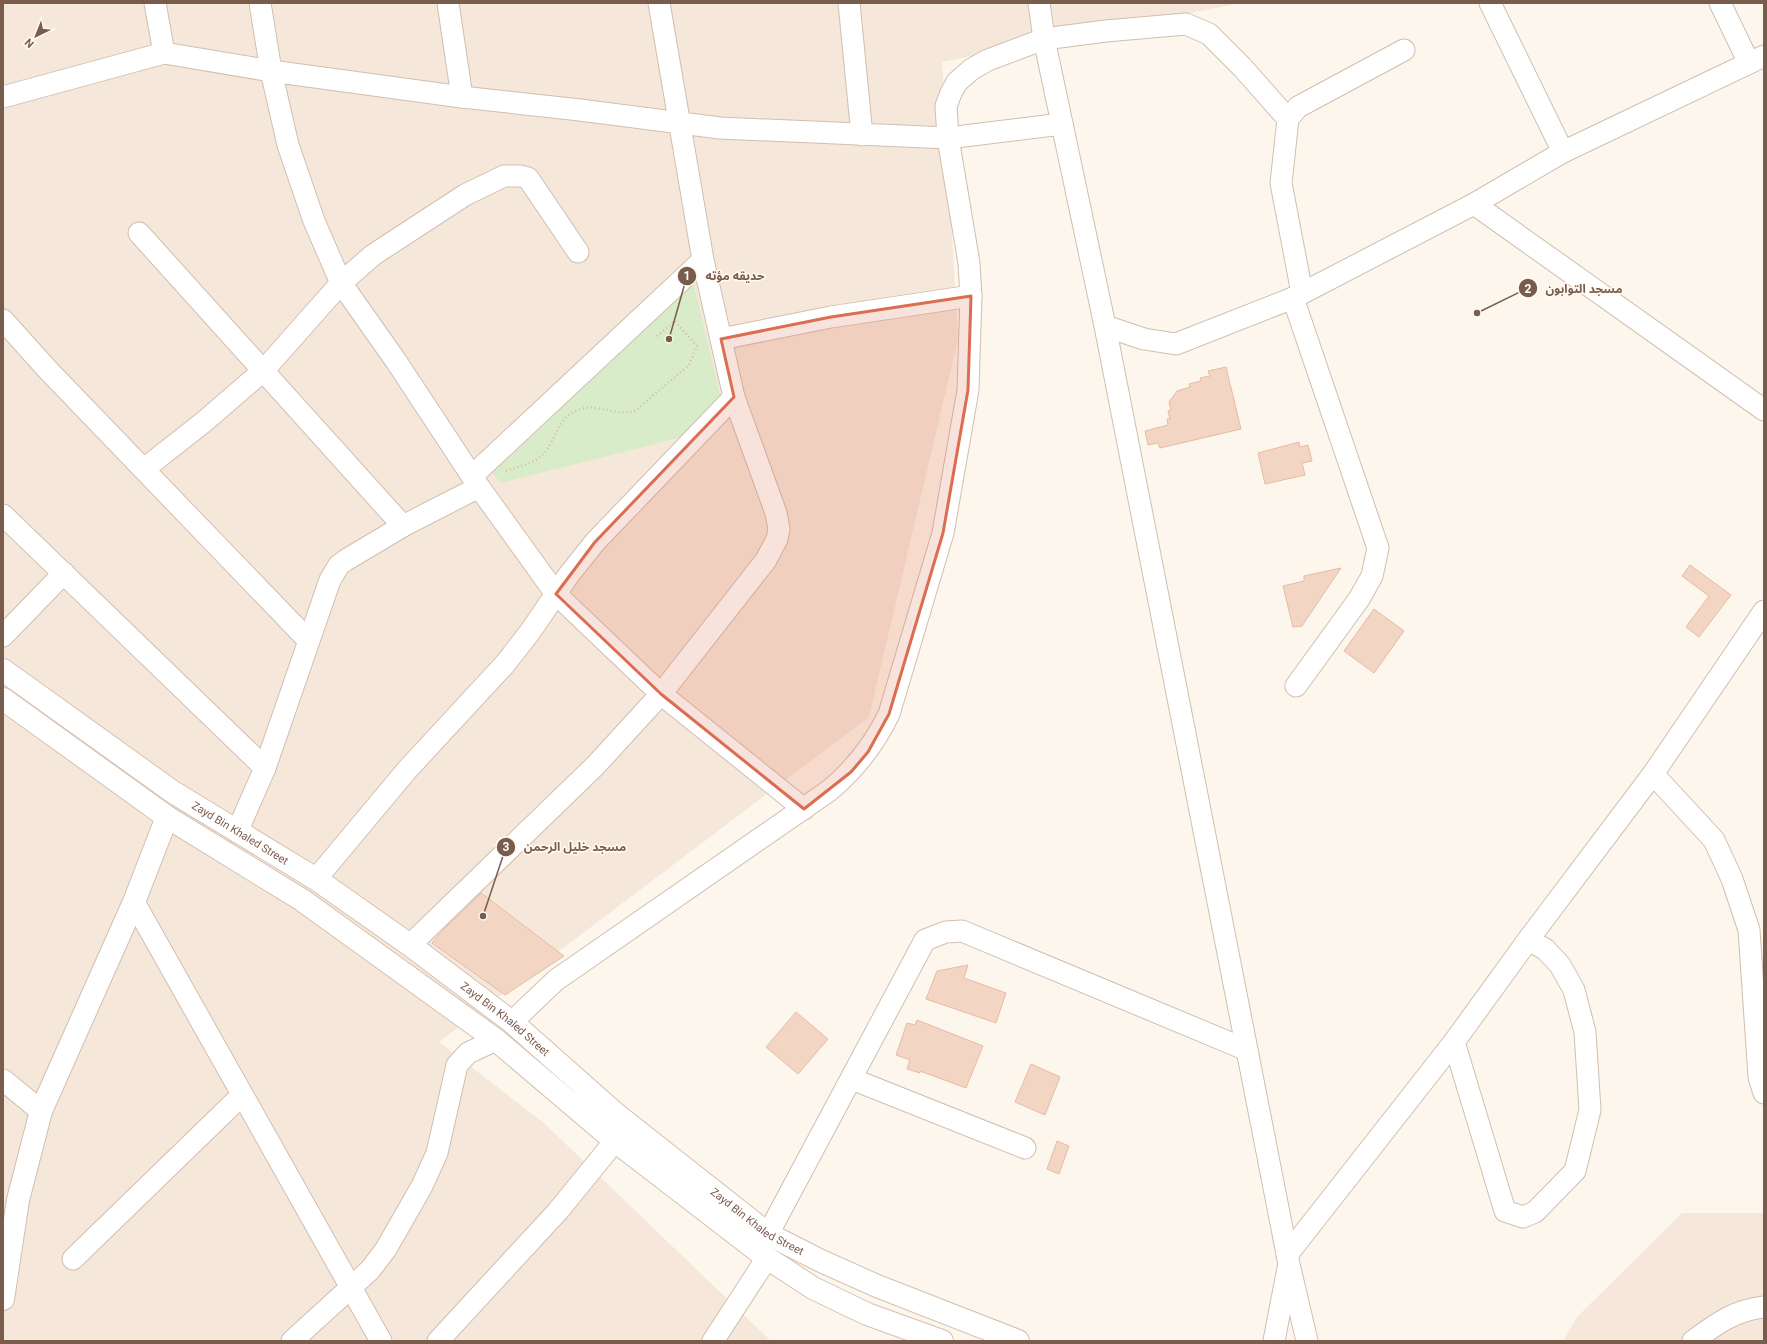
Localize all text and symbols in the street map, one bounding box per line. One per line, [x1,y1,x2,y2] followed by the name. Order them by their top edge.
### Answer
[16,16,56,56] north arrow
[22,35,37,50] text: N
[677,264,772,288] callout: حديقه مؤته
[684,269,690,283] text: 1
[706,269,765,283] text: حديقه مؤته
[1518,276,1631,300] callout: مسجد التوابون
[1525,282,1532,296] text: 2
[1545,282,1623,296] text: مسجد التوابون
[189,799,291,868] street label: Zayd Bin Khaled Street
[496,835,634,859] callout: مسجد خليل الرحمن
[503,840,510,854] text: 3
[524,840,626,854] text: مسجد خليل الرحمن
[458,980,552,1059] street label: Zayd Bin Khaled Street
[708,1185,806,1258] street label: Zayd Bin Khaled Street

